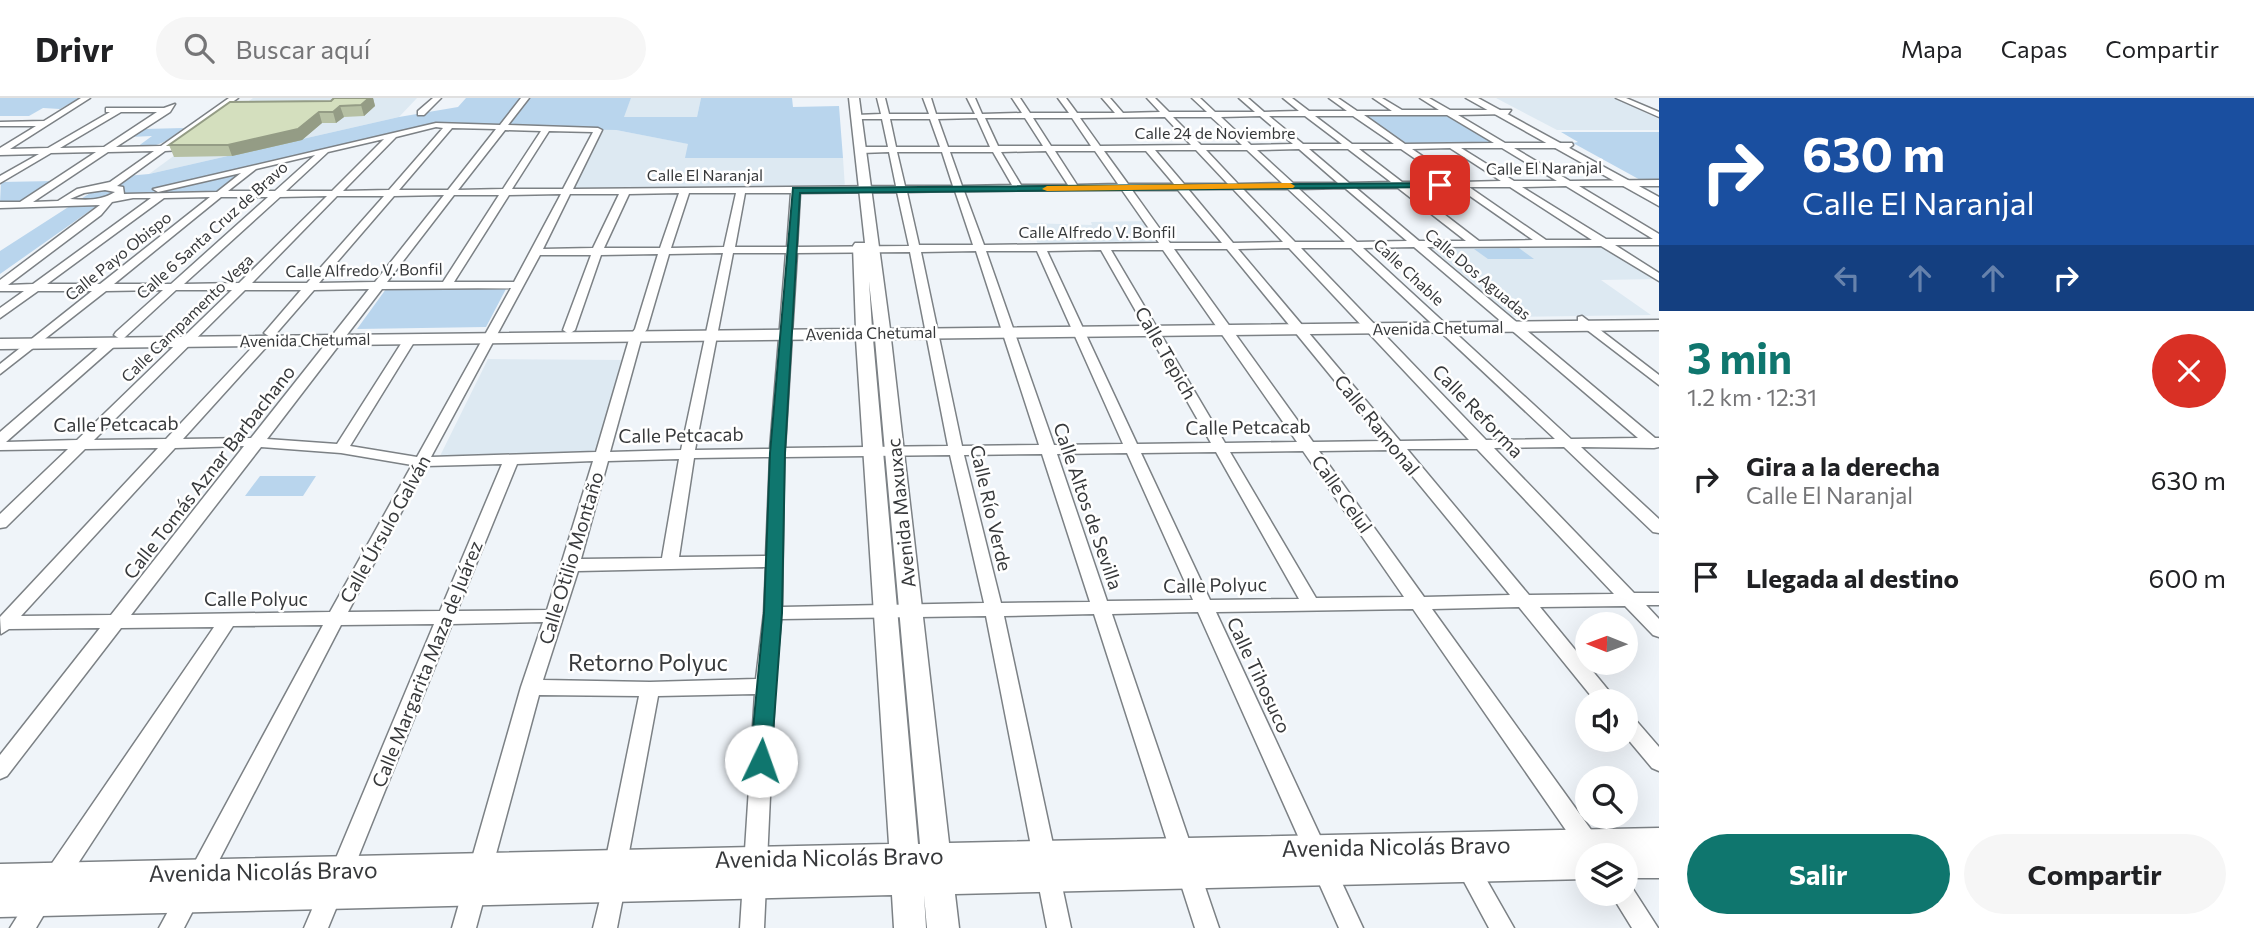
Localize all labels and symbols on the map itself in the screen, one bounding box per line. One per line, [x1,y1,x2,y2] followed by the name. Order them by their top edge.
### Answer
[1134,123,1296,142] street label: Calle 24 de Noviembre
[1410,155,1470,215] pin
[132,157,291,303] street label: Calle 6 Santa Cruz de Bravo
[1486,157,1602,178] street label: Calle El Naranjal
[647,165,763,184] street label: Calle El Naranjal
[61,207,174,304] street label: Calle Payo Obispo
[1018,222,1176,241] street label: Calle Alfredo V. Bonfil
[1422,224,1535,323] street label: Calle Dos Aguadas
[1370,234,1449,309] street label: Calle Chable
[117,250,257,386] street label: Calle Campamento Vega
[285,259,443,280] street label: Calle Alfredo V. Bonfil
[1131,302,1202,403] street label: Calle Tepich
[1372,317,1504,338] street label: Avenida Chetumal
[805,322,937,343] street label: Avenida Chetumal
[239,329,371,350] street label: Avenida Chetumal
[1428,359,1529,462] street label: Calle Reforma
[118,360,299,583] street label: Calle Tomás Aznar Barbachano
[1330,370,1425,480] street label: Calle Ramonal
[53,411,179,436] street label: Calle Petcacab
[1185,414,1311,439] street label: Calle Petcacab
[1049,419,1128,592] street label: Calle Altos de Sevilla
[618,422,744,447] street label: Calle Petcacab
[881,437,920,589] street label: Avenida Maxuxac
[966,443,1017,573] street label: Calle Río Verde
[334,450,435,607] street label: Calle Úrsulo Galván
[1307,450,1378,537] street label: Calle Celul
[533,469,608,647] street label: Calle Otilio Montaño
[366,537,487,791] street label: Calle Margarita Maza de Juárez
[1163,572,1267,597] street label: Calle Polyuc
[204,587,308,610] street label: Calle Polyuc
[1575,612,1638,676] north arrow
[1223,613,1296,736] street label: Calle Tihosuco
[568,648,728,676] street label: Retorno Polyuc
[724,724,798,798] position arrow
[1281,830,1511,862] street label: Avenida Nicolás Bravo
[714,841,944,873] street label: Avenida Nicolás Bravo
[148,855,378,887] street label: Avenida Nicolás Bravo

